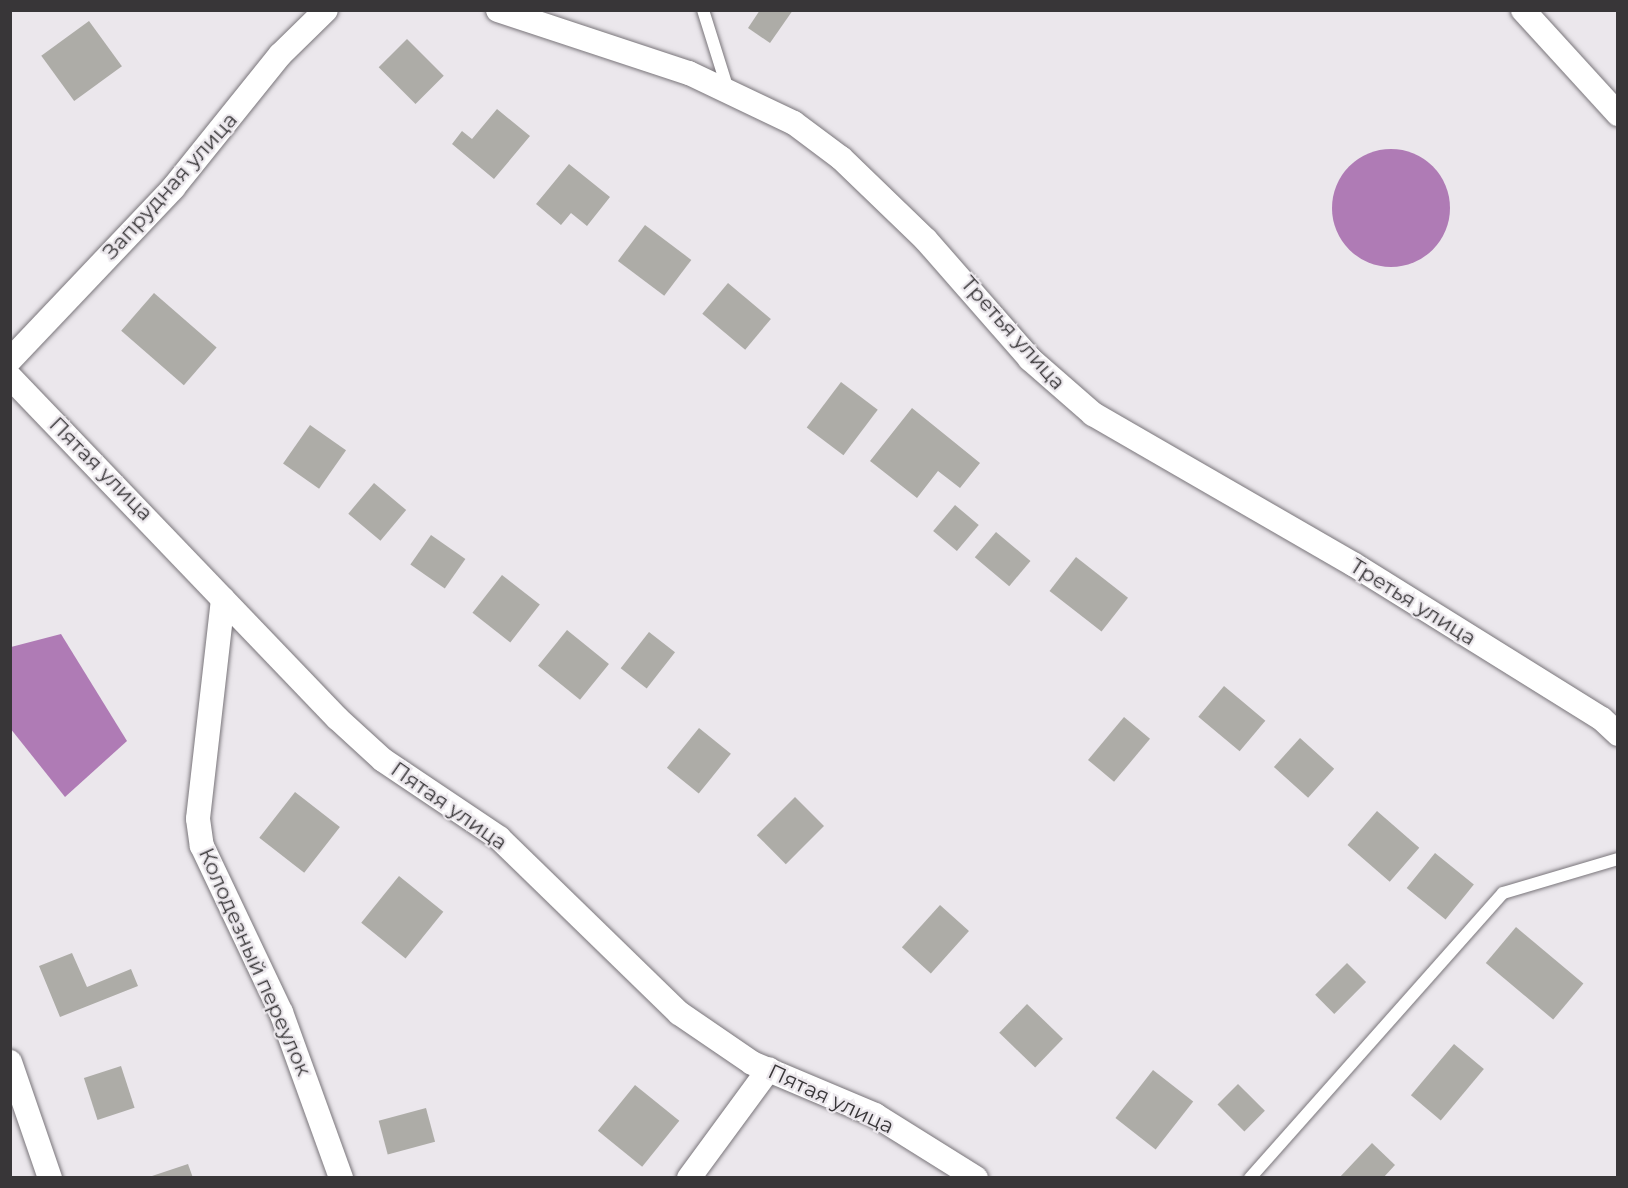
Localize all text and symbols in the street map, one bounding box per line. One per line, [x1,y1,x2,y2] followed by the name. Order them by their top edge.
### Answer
[98,107,242,265] street label: Запрудная улица
[956,271,1070,395] street label: Третья улица
[44,412,158,526] street label: Пятая улица
[1345,553,1481,651] street label: Третья улица
[386,757,512,855] street label: Пятая улица
[193,844,317,1080] street label: Колодезный переулок
[764,1059,898,1139] street label: Пятая улица

